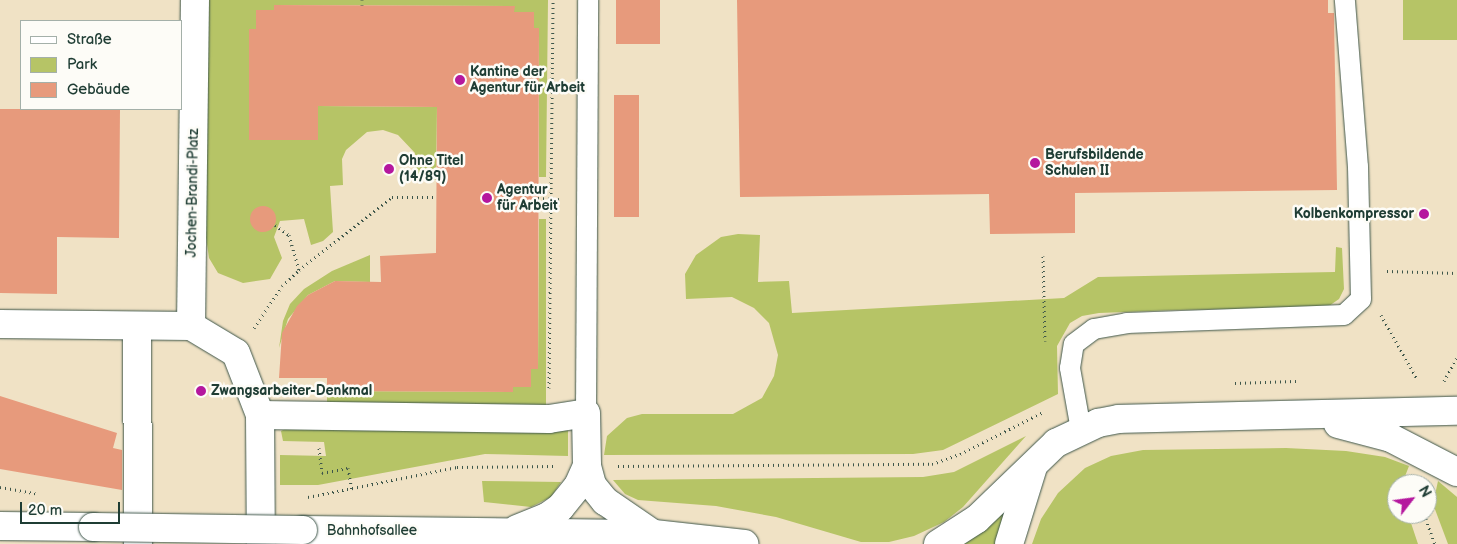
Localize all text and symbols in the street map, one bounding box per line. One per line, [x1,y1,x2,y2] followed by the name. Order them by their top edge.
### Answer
[20,20,182,110] legend
[67,30,112,49] text: Straße
[67,55,97,74] text: Park
[470,64,585,96] place label: Kantine der Agentur für Arbeit
[454,74,466,86] marker: Kantine der Agentur für Arbeit
[67,80,130,99] text: Gebäude
[183,128,203,258] street label: Jochen-Brandi-Platz
[1045,147,1144,180] place label: Berufsbildende Schulen II
[399,153,463,186] place label: Ohne Titel (14/89)
[1029,157,1041,169] marker: Berufsbildende Schulen II
[383,163,395,175] marker: Ohne Titel (14/89)
[497,182,558,214] place label: Agentur für Arbeit
[481,192,493,204] marker: Agentur für Arbeit
[1294,206,1414,222] place label: Kolbenkompressor
[1418,208,1430,220] marker: Kolbenkompressor
[211,383,372,399] place label: Zwangsarbeiter-Denkmal
[195,385,207,397] marker: Zwangsarbeiter-Denkmal
[1387,474,1437,524] north arrow
[1415,483,1435,501] text: N
[22,492,122,524] scale bar
[28,501,62,520] text: 20 m
[327,523,417,539] street label: Bahnhofsallee

